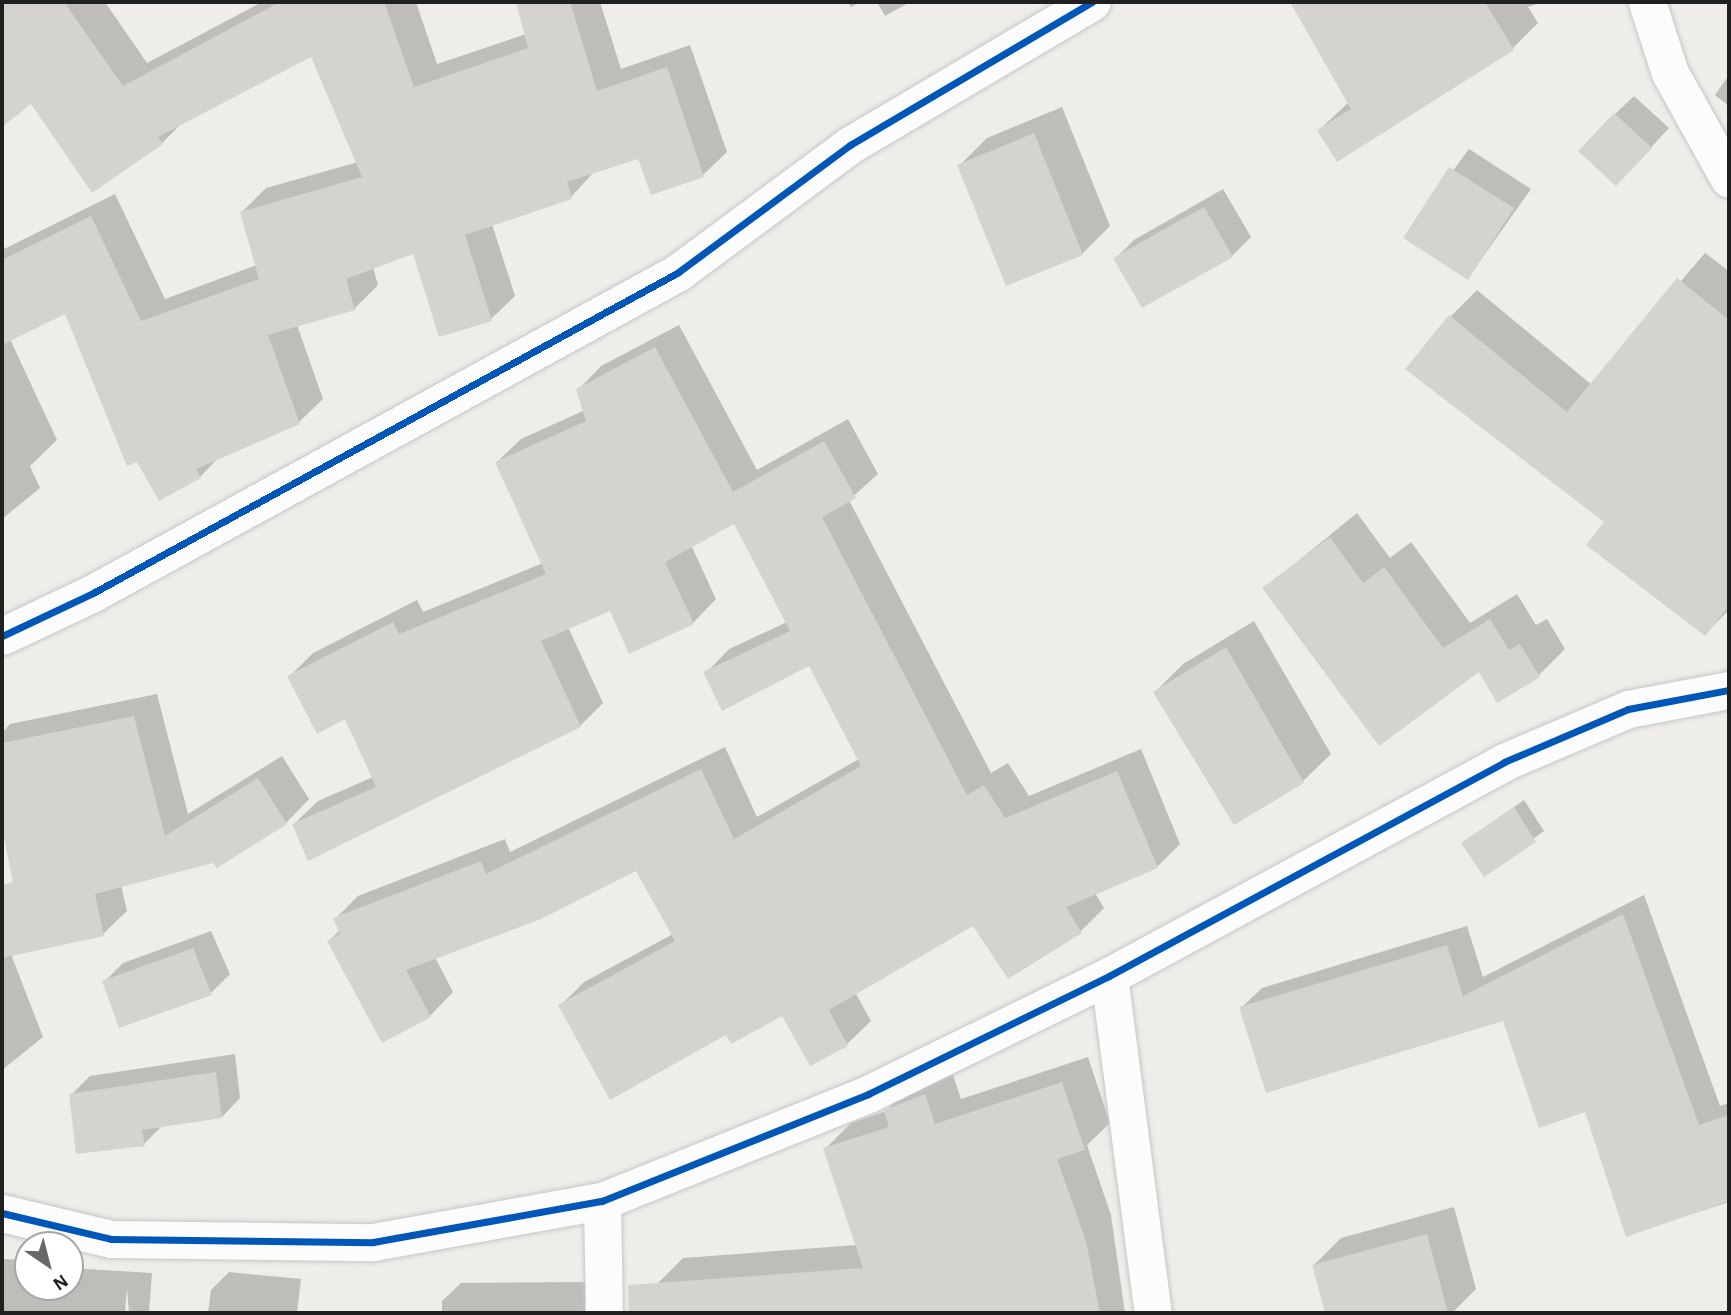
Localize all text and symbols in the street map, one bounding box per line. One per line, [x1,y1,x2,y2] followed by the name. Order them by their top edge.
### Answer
[14,1231,84,1301] north arrow
[49,1270,71,1294] text: N

